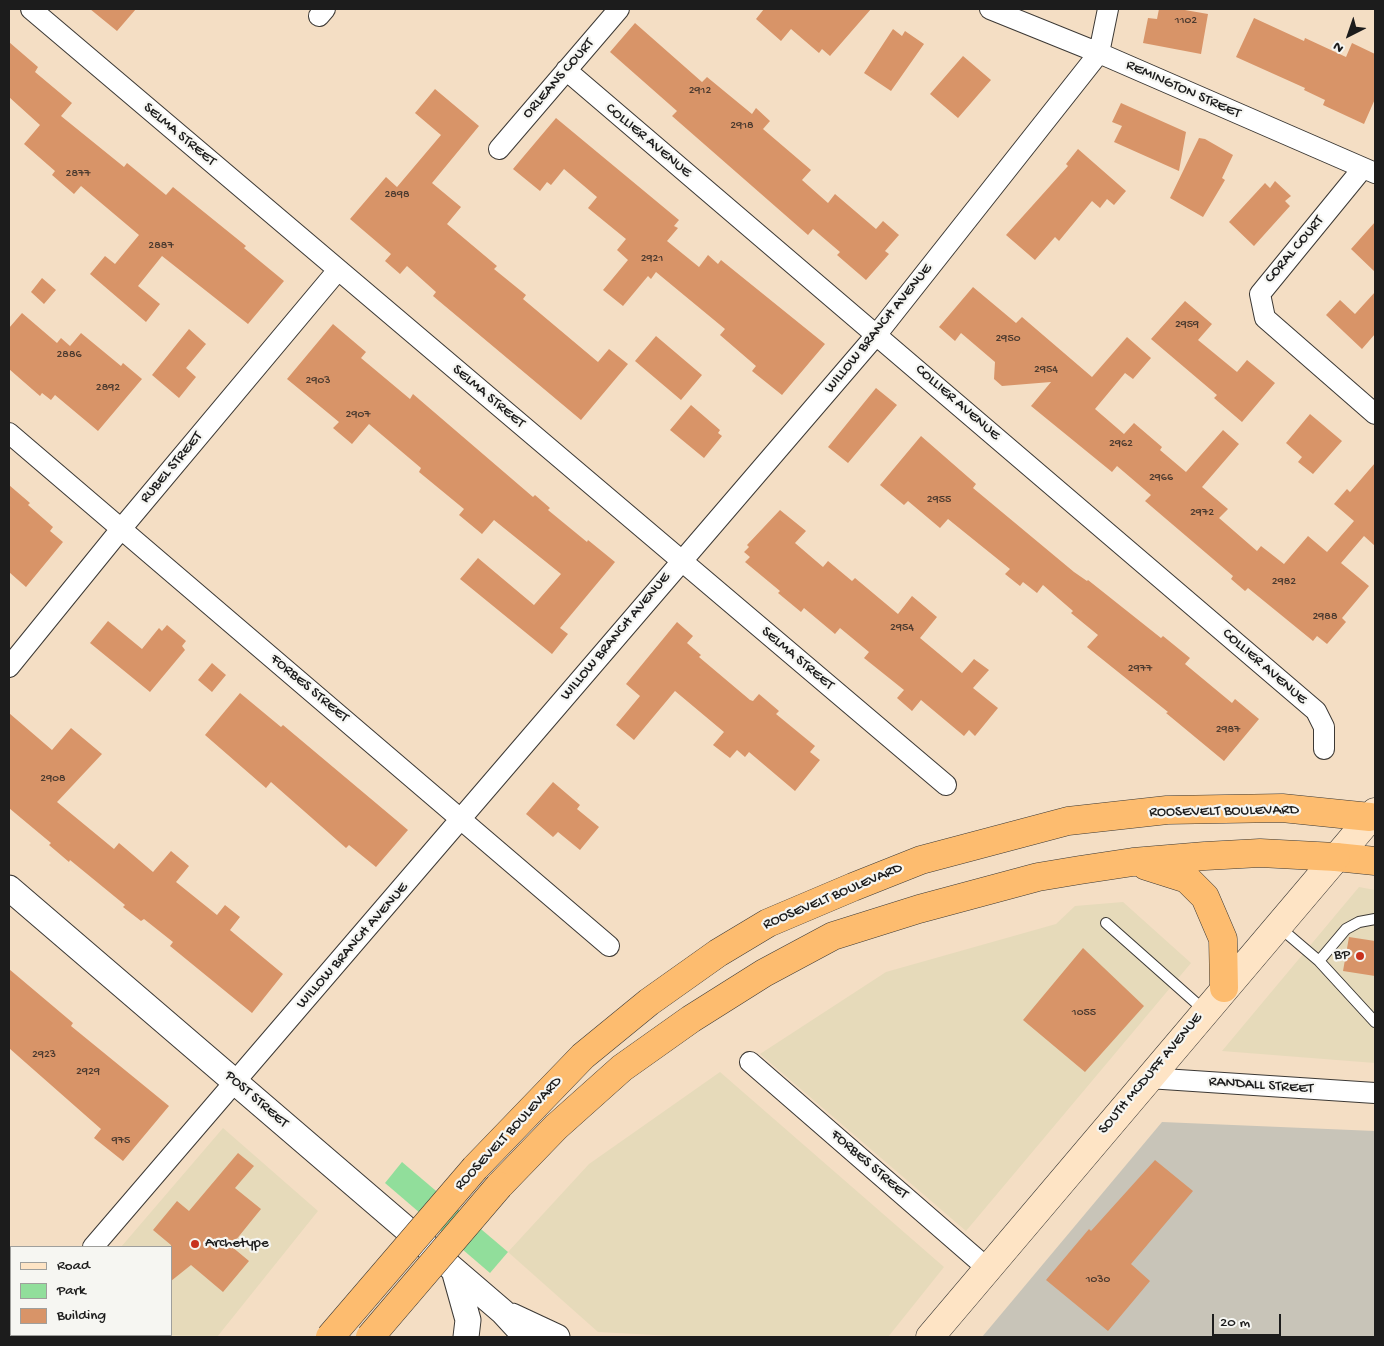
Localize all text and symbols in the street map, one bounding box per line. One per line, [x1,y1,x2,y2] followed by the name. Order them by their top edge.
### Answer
[1324,10,1374,60] north arrow
[1175,14,1197,28] house number: 1102
[519,35,599,123] street label: ORLEANS COURT
[1330,37,1348,56] text: N
[1123,57,1243,123] street label: REMINGTON STREET
[689,84,711,98] house number: 2912
[139,99,219,171] street label: SELMA STREET
[601,100,695,182] street label: COLLIER AVENUE
[730,119,754,133] house number: 2918
[66,167,90,181] house number: 2877
[384,188,410,202] house number: 2898
[1262,213,1328,287] street label: CORAL COURT
[148,239,174,253] house number: 2887
[641,252,663,266] house number: 2921
[821,261,937,397] street label: WILLOW BRANCH AVENUE
[1175,318,1199,332] house number: 2959
[995,332,1021,346] house number: 2950
[56,348,82,362] house number: 2886
[448,361,528,433] street label: SELMA STREET
[911,361,1003,445] street label: COLLIER AVENUE
[1034,363,1058,377] house number: 2954
[306,374,330,388] house number: 2903
[96,381,120,395] house number: 2892
[346,408,370,422] house number: 2907
[137,429,207,507] street label: RUBEL STREET
[1109,437,1133,451] house number: 2962
[1149,471,1173,485] house number: 2966
[927,493,951,507] house number: 2955
[1190,506,1214,520] house number: 2972
[557,569,675,705] street label: WILLOW BRANCH AVENUE
[1272,575,1296,589] house number: 2982
[1312,610,1338,624] house number: 2988
[890,621,914,635] house number: 2954
[757,623,837,695] street label: SELMA STREET
[1218,625,1310,709] street label: COLLIER AVENUE
[266,651,352,727] street label: FORBES STREET
[1128,662,1152,676] house number: 2977
[1216,723,1240,737] house number: 2987
[40,772,66,786] house number: 2908
[1149,802,1299,822] street label: ROOSEVELT BOULEVARD
[761,859,905,935] street label: ROOSEVELT BOULEVARD
[293,879,413,1013] street label: WILLOW BRANCH AVENUE
[1334,947,1350,965] place label: BP
[1354,950,1366,962] marker: BP
[1072,1006,1096,1020] house number: 1055
[1095,1010,1207,1138] street label: SOUTH MCDUFF AVENUE
[32,1048,56,1062] house number: 2923
[76,1065,100,1079] house number: 2929
[220,1067,292,1133] street label: POST STREET
[451,1073,567,1195] street label: ROOSEVELT BOULEVARD
[1208,1073,1314,1099] street label: RANDALL STREET
[826,1126,912,1204] street label: FORBES STREET
[112,1134,130,1148] house number: 975
[205,1235,269,1253] place label: Archetype
[189,1238,201,1250] marker: Archetype
[10,1246,172,1336] legend
[57,1257,90,1275] text: Road
[1086,1273,1110,1287] house number: 1030
[57,1282,86,1300] text: Park
[1214,1304,1283,1336] scale bar
[57,1307,106,1325] text: Building
[1220,1314,1250,1332] text: 20 m

